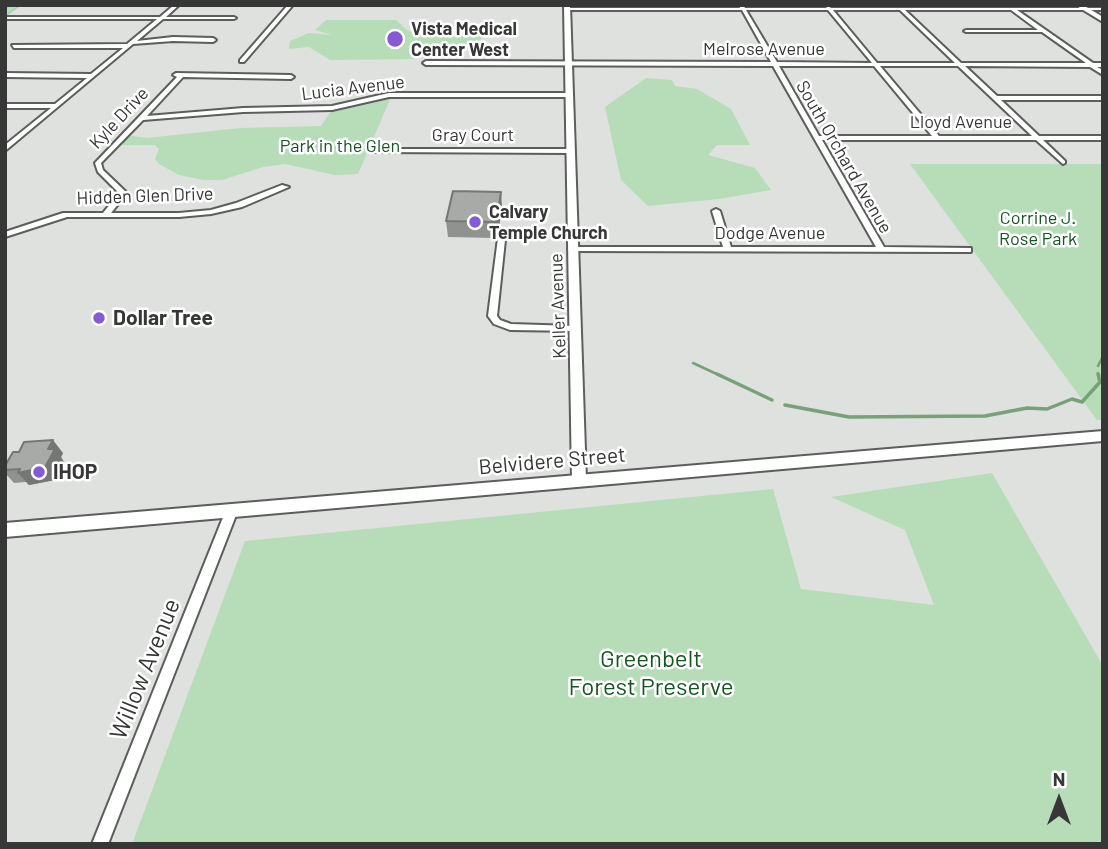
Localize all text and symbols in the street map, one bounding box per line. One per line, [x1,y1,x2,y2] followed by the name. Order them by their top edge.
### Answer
[411,18,517,60] place label: Vista Medical Center West
[385,29,405,49] marker: Vista Medical Center West
[703,38,825,60] street label: Melrose Avenue
[300,71,406,105] street label: Lucia Avenue
[791,77,897,237] street label: South Orchard Avenue
[85,83,153,153] street label: Kyle Drive
[910,111,1012,133] street label: Lloyd Avenue
[432,124,514,146] street label: Gray Court
[280,135,400,157] park label: Park in the Glen
[76,183,214,209] street label: Hidden Glen Drive
[489,201,608,244] place label: Calvary Temple Church
[999,207,1077,249] park label: Corrine J. Rose Park
[467,214,483,230] marker: Calvary Temple Church
[715,222,825,244] street label: Dodge Avenue
[545,253,571,359] street label: Keller Avenue
[113,305,213,331] place label: Dollar Tree
[91,310,107,326] marker: Dollar Tree
[477,442,627,480] street label: Belvidere Street
[53,459,97,485] place label: IHOP
[31,464,47,480] marker: IHOP
[104,594,186,744] street label: Willow Avenue
[569,645,733,701] park label: Greenbelt Forest Preserve
[1024,765,1094,835] north arrow
[1053,767,1065,790] text: N

